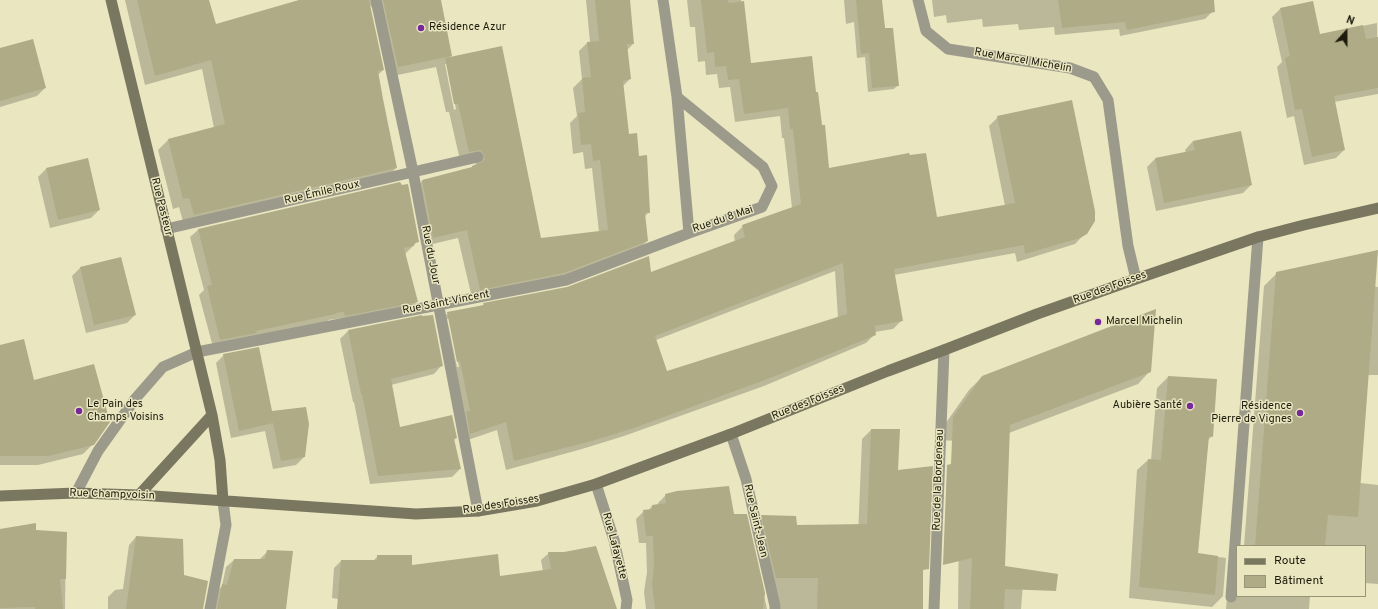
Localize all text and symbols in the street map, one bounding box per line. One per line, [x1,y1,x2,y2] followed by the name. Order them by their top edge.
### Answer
[1326,12,1366,52] north arrow
[1344,13,1356,29] text: N
[429,21,506,35] place label: Résidence Azur
[416,23,426,33] marker: Résidence Azur
[973,46,1073,76] street label: Rue Marcel Michelin
[147,176,175,238] street label: Rue Pasteur
[283,178,361,208] street label: Rue Émile Roux
[691,203,755,237] street label: Rue du 8 Mai
[418,225,442,285] street label: Rue du Jour
[1072,269,1148,307] street label: Rue des Foisses
[401,288,491,318] street label: Rue Saint-Vincent
[1106,315,1183,329] place label: Marcel Michelin
[1093,317,1103,327] marker: Marcel Michelin
[770,382,846,424] street label: Rue des Foisses
[87,398,164,424] place label: Le Pain des Champs Voisins
[1112,399,1182,413] place label: Aubière Santé
[1211,400,1292,426] place label: Résidence Pierre de Vignes
[1185,401,1195,411] marker: Aubière Santé
[74,406,84,416] marker: Le Pain des Champs Voisins
[1295,408,1305,418] marker: Résidence Pierre de Vignes
[931,429,947,531] street label: Rue de la Bordeneau
[740,483,770,559] street label: Rue Saint-Jean
[69,487,155,503] street label: Rue Champvoisin
[462,492,540,518] street label: Rue des Foisses
[599,511,629,581] street label: Rue Lafayette
[1236,545,1366,597] legend
[1274,553,1306,569] text: Route
[1274,573,1324,589] text: Bâtiment

